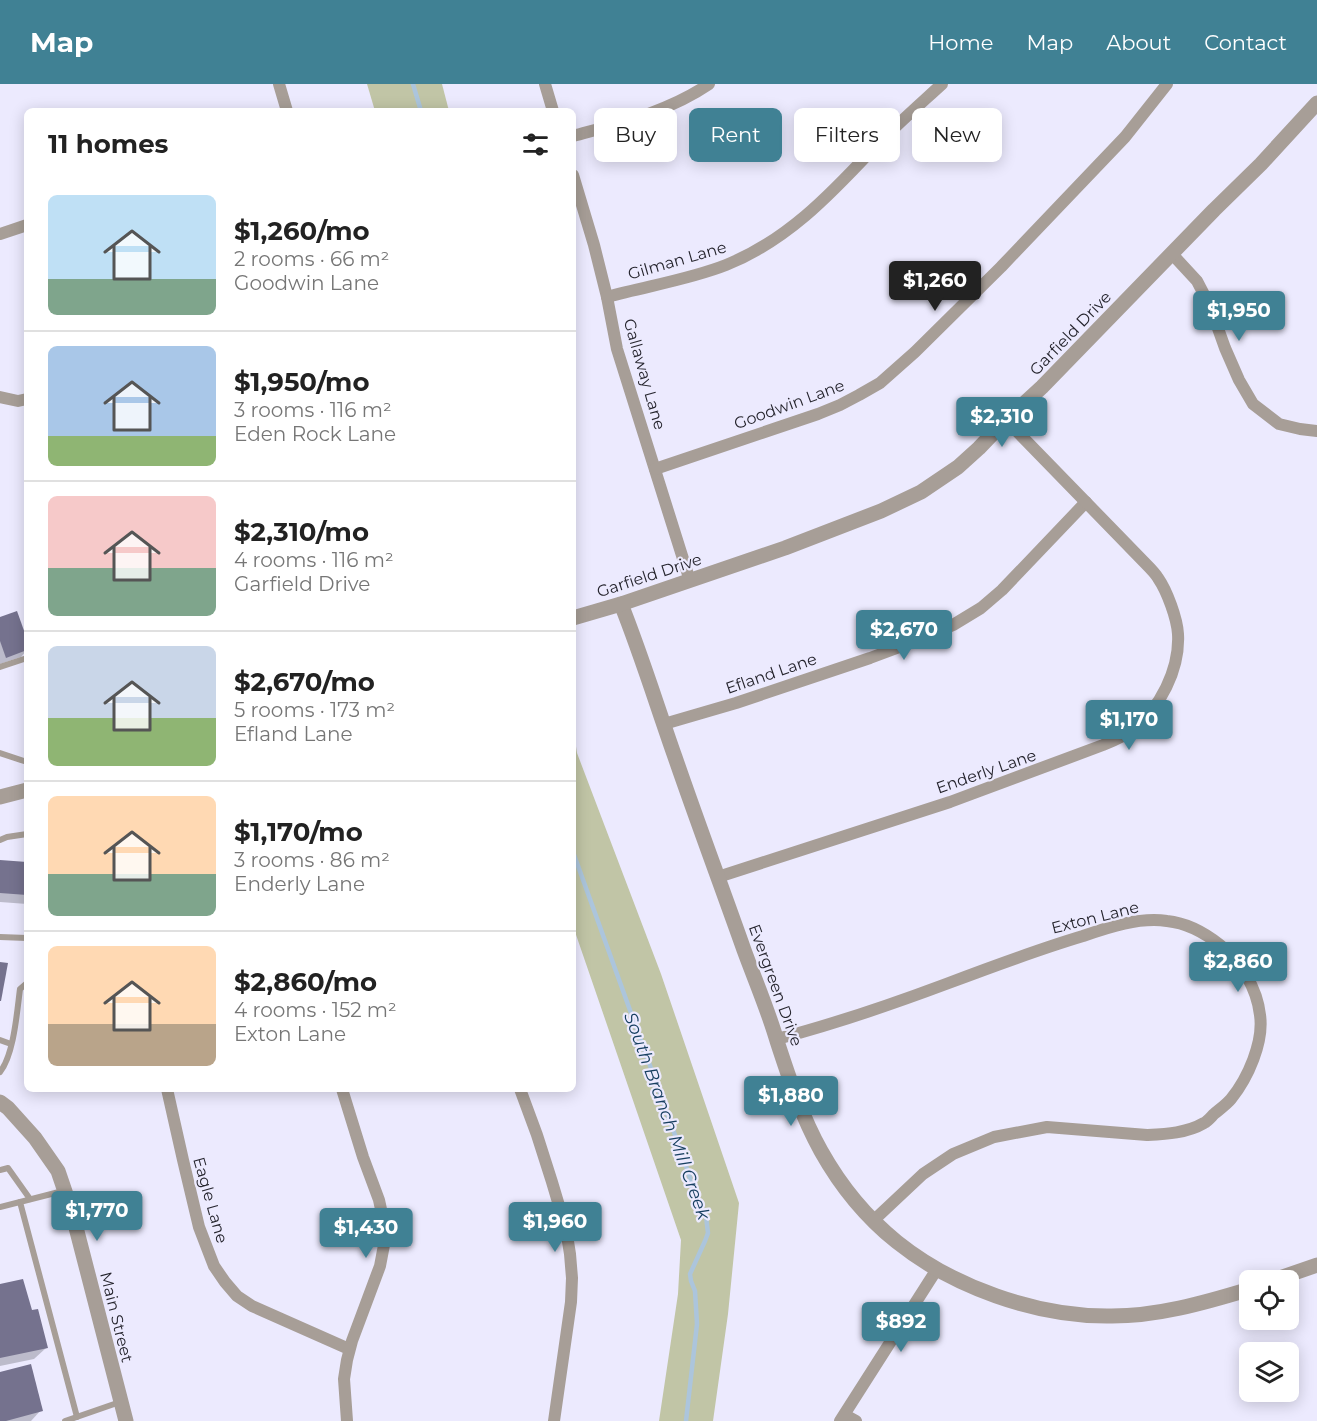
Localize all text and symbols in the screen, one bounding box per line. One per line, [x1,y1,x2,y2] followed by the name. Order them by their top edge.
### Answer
[30,25,93,59] text: Map
[928,30,993,55] text: Home
[1026,30,1073,55] text: Map
[1106,30,1171,55] text: About
[1204,30,1287,55] text: Contact
[594,108,677,162] chip: Buy
[689,108,782,162] chip: Rent
[794,108,900,162] chip: Filters
[912,108,1002,162] chip: New
[48,128,168,160] text: 11 homes
[519,128,552,161] icon: filters
[234,215,370,247] text: $1,260/mo
[96,219,168,291] icon: home
[626,237,729,284] street label: Gilman Lane
[234,247,389,271] text: 2 rooms · 66 m²
[886,261,984,312] pin: $1,260
[903,268,967,292] text: $1,260
[234,271,379,295] text: Goodwin Lane
[1026,287,1115,379] street label: Garfield Drive
[1190,291,1288,342] pin: $1,950
[1207,298,1271,322] text: $1,950
[620,316,669,432] street label: Gallaway Lane
[234,366,369,398] text: $1,950/mo
[96,370,168,442] icon: home
[731,376,847,433] street label: Goodwin Lane
[953,397,1051,448] pin: $2,310
[234,398,392,422] text: 3 rooms · 116 m²
[970,404,1034,428] text: $2,310
[234,422,396,446] text: Eden Rock Lane
[234,516,369,548] text: $2,310/mo
[96,520,168,592] icon: home
[234,548,394,572] text: 4 rooms · 116 m²
[594,550,704,601] street label: Garfield Drive
[234,572,370,596] text: Garfield Drive
[855,610,953,661] pin: $2,670
[870,617,938,641] text: $2,670
[723,649,819,698] street label: Efland Lane
[234,666,375,698] text: $2,670/mo
[96,670,168,742] icon: home
[234,698,395,722] text: 5 rooms · 173 m²
[1080,700,1178,751] pin: $1,170
[1100,707,1158,731] text: $1,170
[234,722,353,746] text: Efland Lane
[934,745,1039,798] street label: Enderly Lane
[234,816,363,848] text: $1,170/mo
[96,820,168,892] icon: home
[234,848,390,872] text: 3 rooms · 86 m²
[234,872,365,896] text: Enderly Lane
[1049,897,1141,938] street label: Exton Lane
[745,922,806,1049] street label: Evergreen Drive
[1189,942,1287,993] pin: $2,860
[1203,949,1273,973] text: $2,860
[234,966,377,998] text: $2,860/mo
[96,970,168,1042] icon: home
[234,998,397,1022] text: 4 rooms · 152 m²
[619,1009,715,1224] water label: South Branch Mill Creek
[234,1022,346,1046] text: Exton Lane
[742,1076,840,1127] pin: $1,880
[758,1083,824,1107] text: $1,880
[189,1155,232,1245] street label: Eagle Lane
[48,1191,146,1242] pin: $1,770
[65,1198,129,1222] text: $1,770
[506,1202,604,1253] pin: $1,960
[317,1208,415,1259] pin: $1,430
[523,1209,587,1233] text: $1,960
[334,1215,398,1239] text: $1,430
[96,1270,137,1365] street label: Main Street
[1239,1270,1299,1402] map controls
[1239,1270,1299,1330] button: locate
[865,1302,937,1353] pin: $892
[876,1309,926,1333] text: $892
[1239,1342,1299,1402] button: layers

